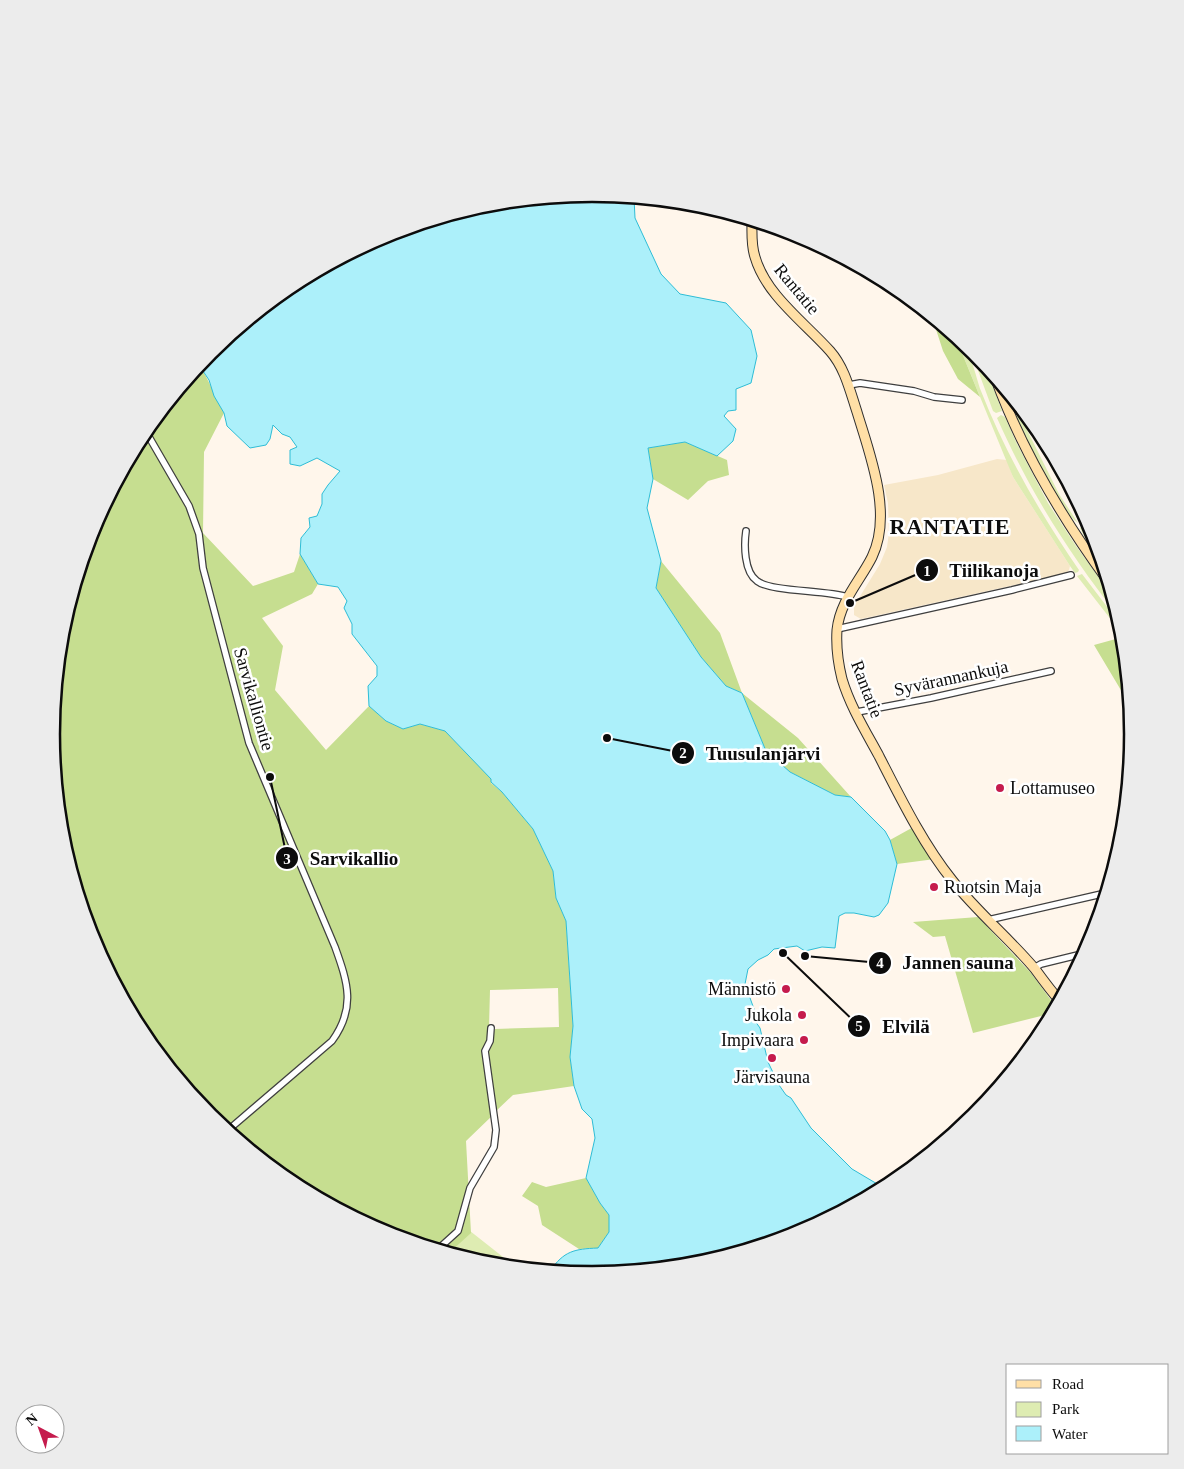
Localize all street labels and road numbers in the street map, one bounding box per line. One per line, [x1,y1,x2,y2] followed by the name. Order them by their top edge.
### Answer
[770,260,824,318] street label: Rantatie
[230,645,278,753] street label: Sarvikalliontie
[892,656,1010,700] street label: Syvärannankuja
[847,657,887,721] street label: Rantatie

